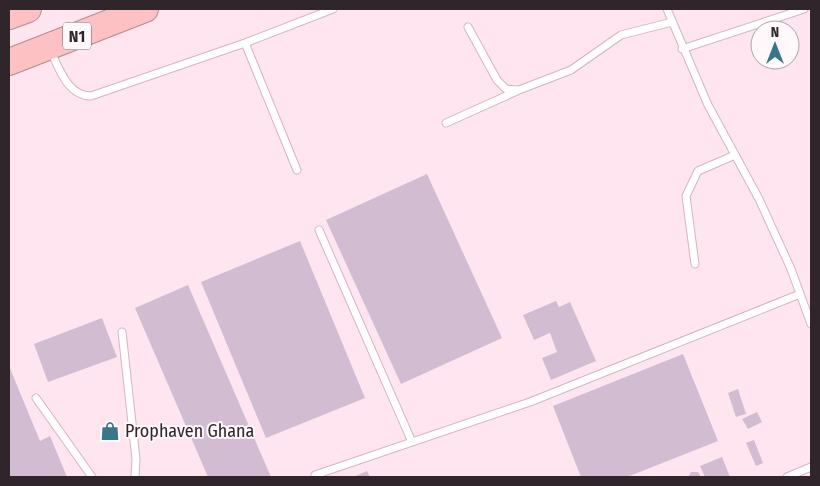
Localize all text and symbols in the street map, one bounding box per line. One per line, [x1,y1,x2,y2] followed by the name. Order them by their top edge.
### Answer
[750,20,800,70] north arrow
[63,22,91,50] road number: N1
[771,24,779,41] text: N
[99,420,121,442] shop icon: Prophaven Ghana
[125,420,255,442] place label: Prophaven Ghana

